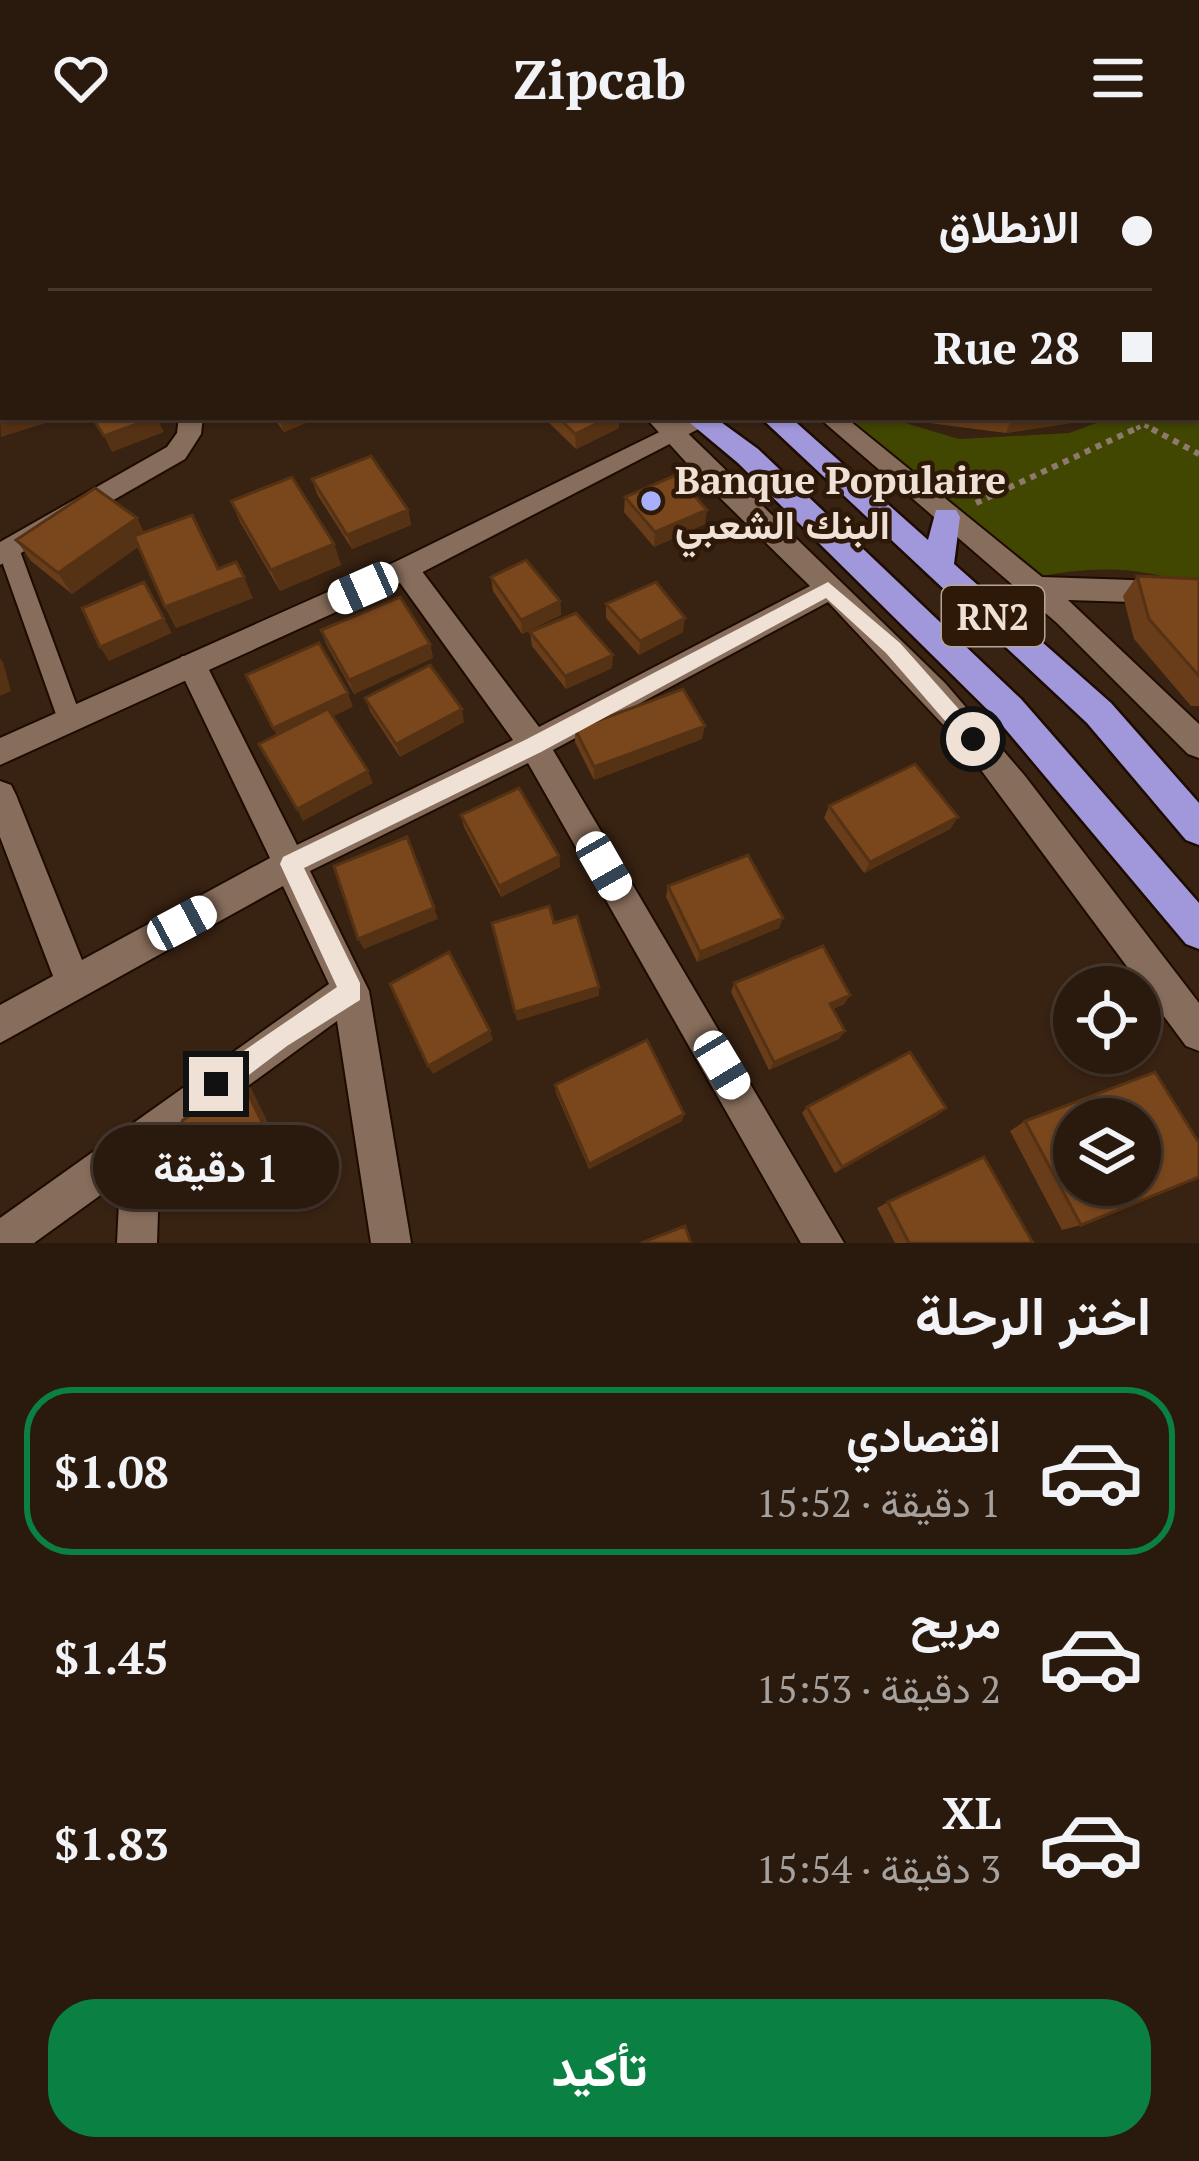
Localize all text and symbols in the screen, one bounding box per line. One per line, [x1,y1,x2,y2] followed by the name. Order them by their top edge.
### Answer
[513,43,686,114] text: Zipcab
[48,45,114,111] icon: heart
[1085,45,1151,111] icon: menu
[939,196,1080,256] text: الانطلاق
[933,317,1080,377] text: Rue 28
[675,453,1006,558] place label: Banque Populaire البنك الشعبي
[638,488,664,514] marker: Banque Populaire البنك الشعبي
[323,557,403,619] car
[942,586,1044,646] road number: RN2
[946,712,1000,766] route start
[570,826,638,906] car
[142,890,222,956] car
[1053,966,1161,1206] map controls
[1053,966,1161,1074] button: locate
[688,1025,756,1105] car
[189,1057,243,1111] route end
[1053,1098,1161,1206] button: layers
[93,1126,339,1210] callout: 1 دقيقة
[154,1141,278,1193] text: 1 دقيقة
[915,1279,1151,1350] text: اختر الرحلة
[846,1405,1001,1465] text: اقتصادي
[1037,1417,1145,1525] icon: car
[54,1441,169,1501] text: $1.08
[756,1476,1001,1528] text: 1 دقيقة · 15:52
[910,1591,1001,1651] text: مريح
[1037,1603,1145,1711] icon: car
[54,1627,169,1687] text: $1.45
[756,1662,1001,1714] text: 2 دقيقة · 15:53
[942,1782,1001,1842] text: XL
[1037,1789,1145,1897] icon: car
[54,1813,169,1873] text: $1.83
[756,1842,1001,1894] text: 3 دقيقة · 15:54
[48,1999,1151,2137] button: تأكيد

